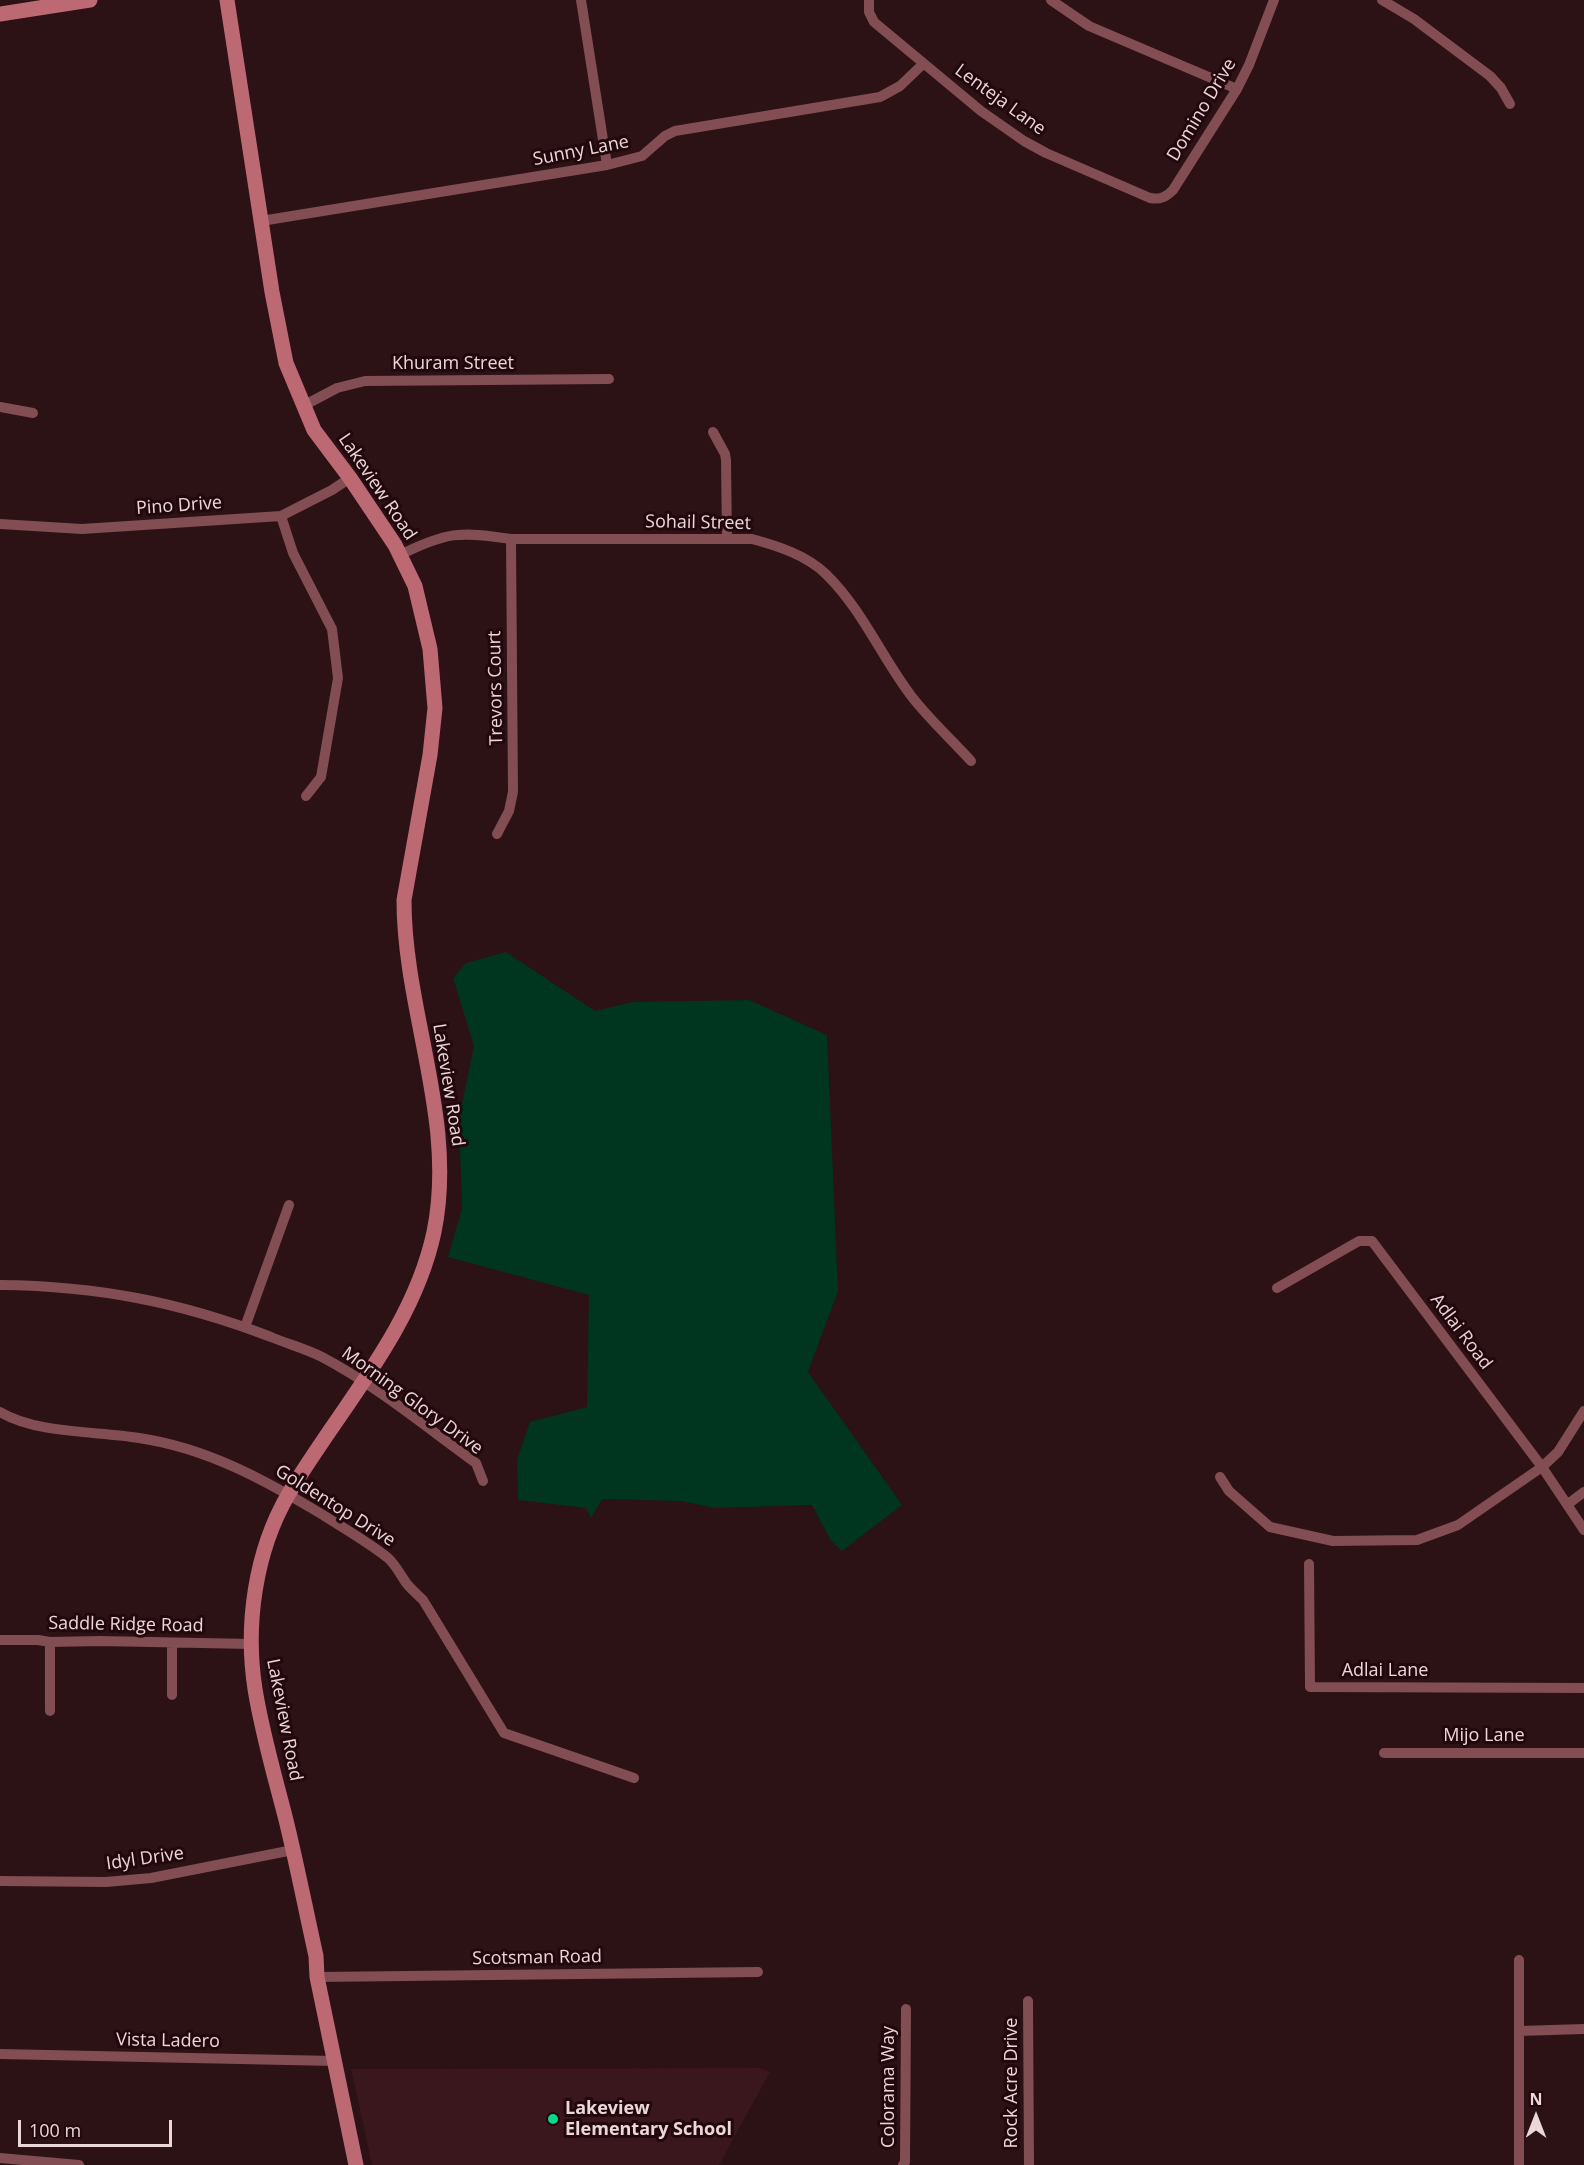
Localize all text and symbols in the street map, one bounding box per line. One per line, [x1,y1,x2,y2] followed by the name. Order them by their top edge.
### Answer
[1163,55,1241,165] street label: Domino Drive
[950,60,1050,140] street label: Lenteja Lane
[531,131,631,171] street label: Sunny Lane
[392,353,514,375] street label: Khuram Street
[333,429,421,545] street label: Lakeview Road
[135,492,223,520] street label: Pino Drive
[645,511,751,535] street label: Sohail Street
[484,630,508,746] street label: Trevors Court
[428,1022,468,1148] street label: Lakeview Road
[1426,1290,1496,1374] street label: Adlai Road
[337,1343,487,1459] street label: Morning Glory Drive
[271,1460,399,1552] street label: Goldentop Drive
[48,1613,204,1637] street label: Saddle Ridge Road
[262,1657,306,1783] street label: Lakeview Road
[1342,1660,1428,1682] street label: Adlai Lane
[1443,1725,1525,1747] street label: Mijo Lane
[105,1843,185,1875] street label: Idyl Drive
[472,1946,602,1970] street label: Scotsman Road
[1001,2018,1023,2148] street label: Rock Acre Drive
[878,2026,900,2148] street label: Colorama Way
[116,2029,220,2053] street label: Vista Ladero
[1506,2087,1566,2147] north arrow
[1529,2088,1543,2110] text: N
[565,2098,732,2140] place label: Lakeview Elementary School
[21,2108,176,2146] scale bar
[546,2112,560,2126] marker: Lakeview Elementary School
[29,2118,81,2142] text: 100 m

